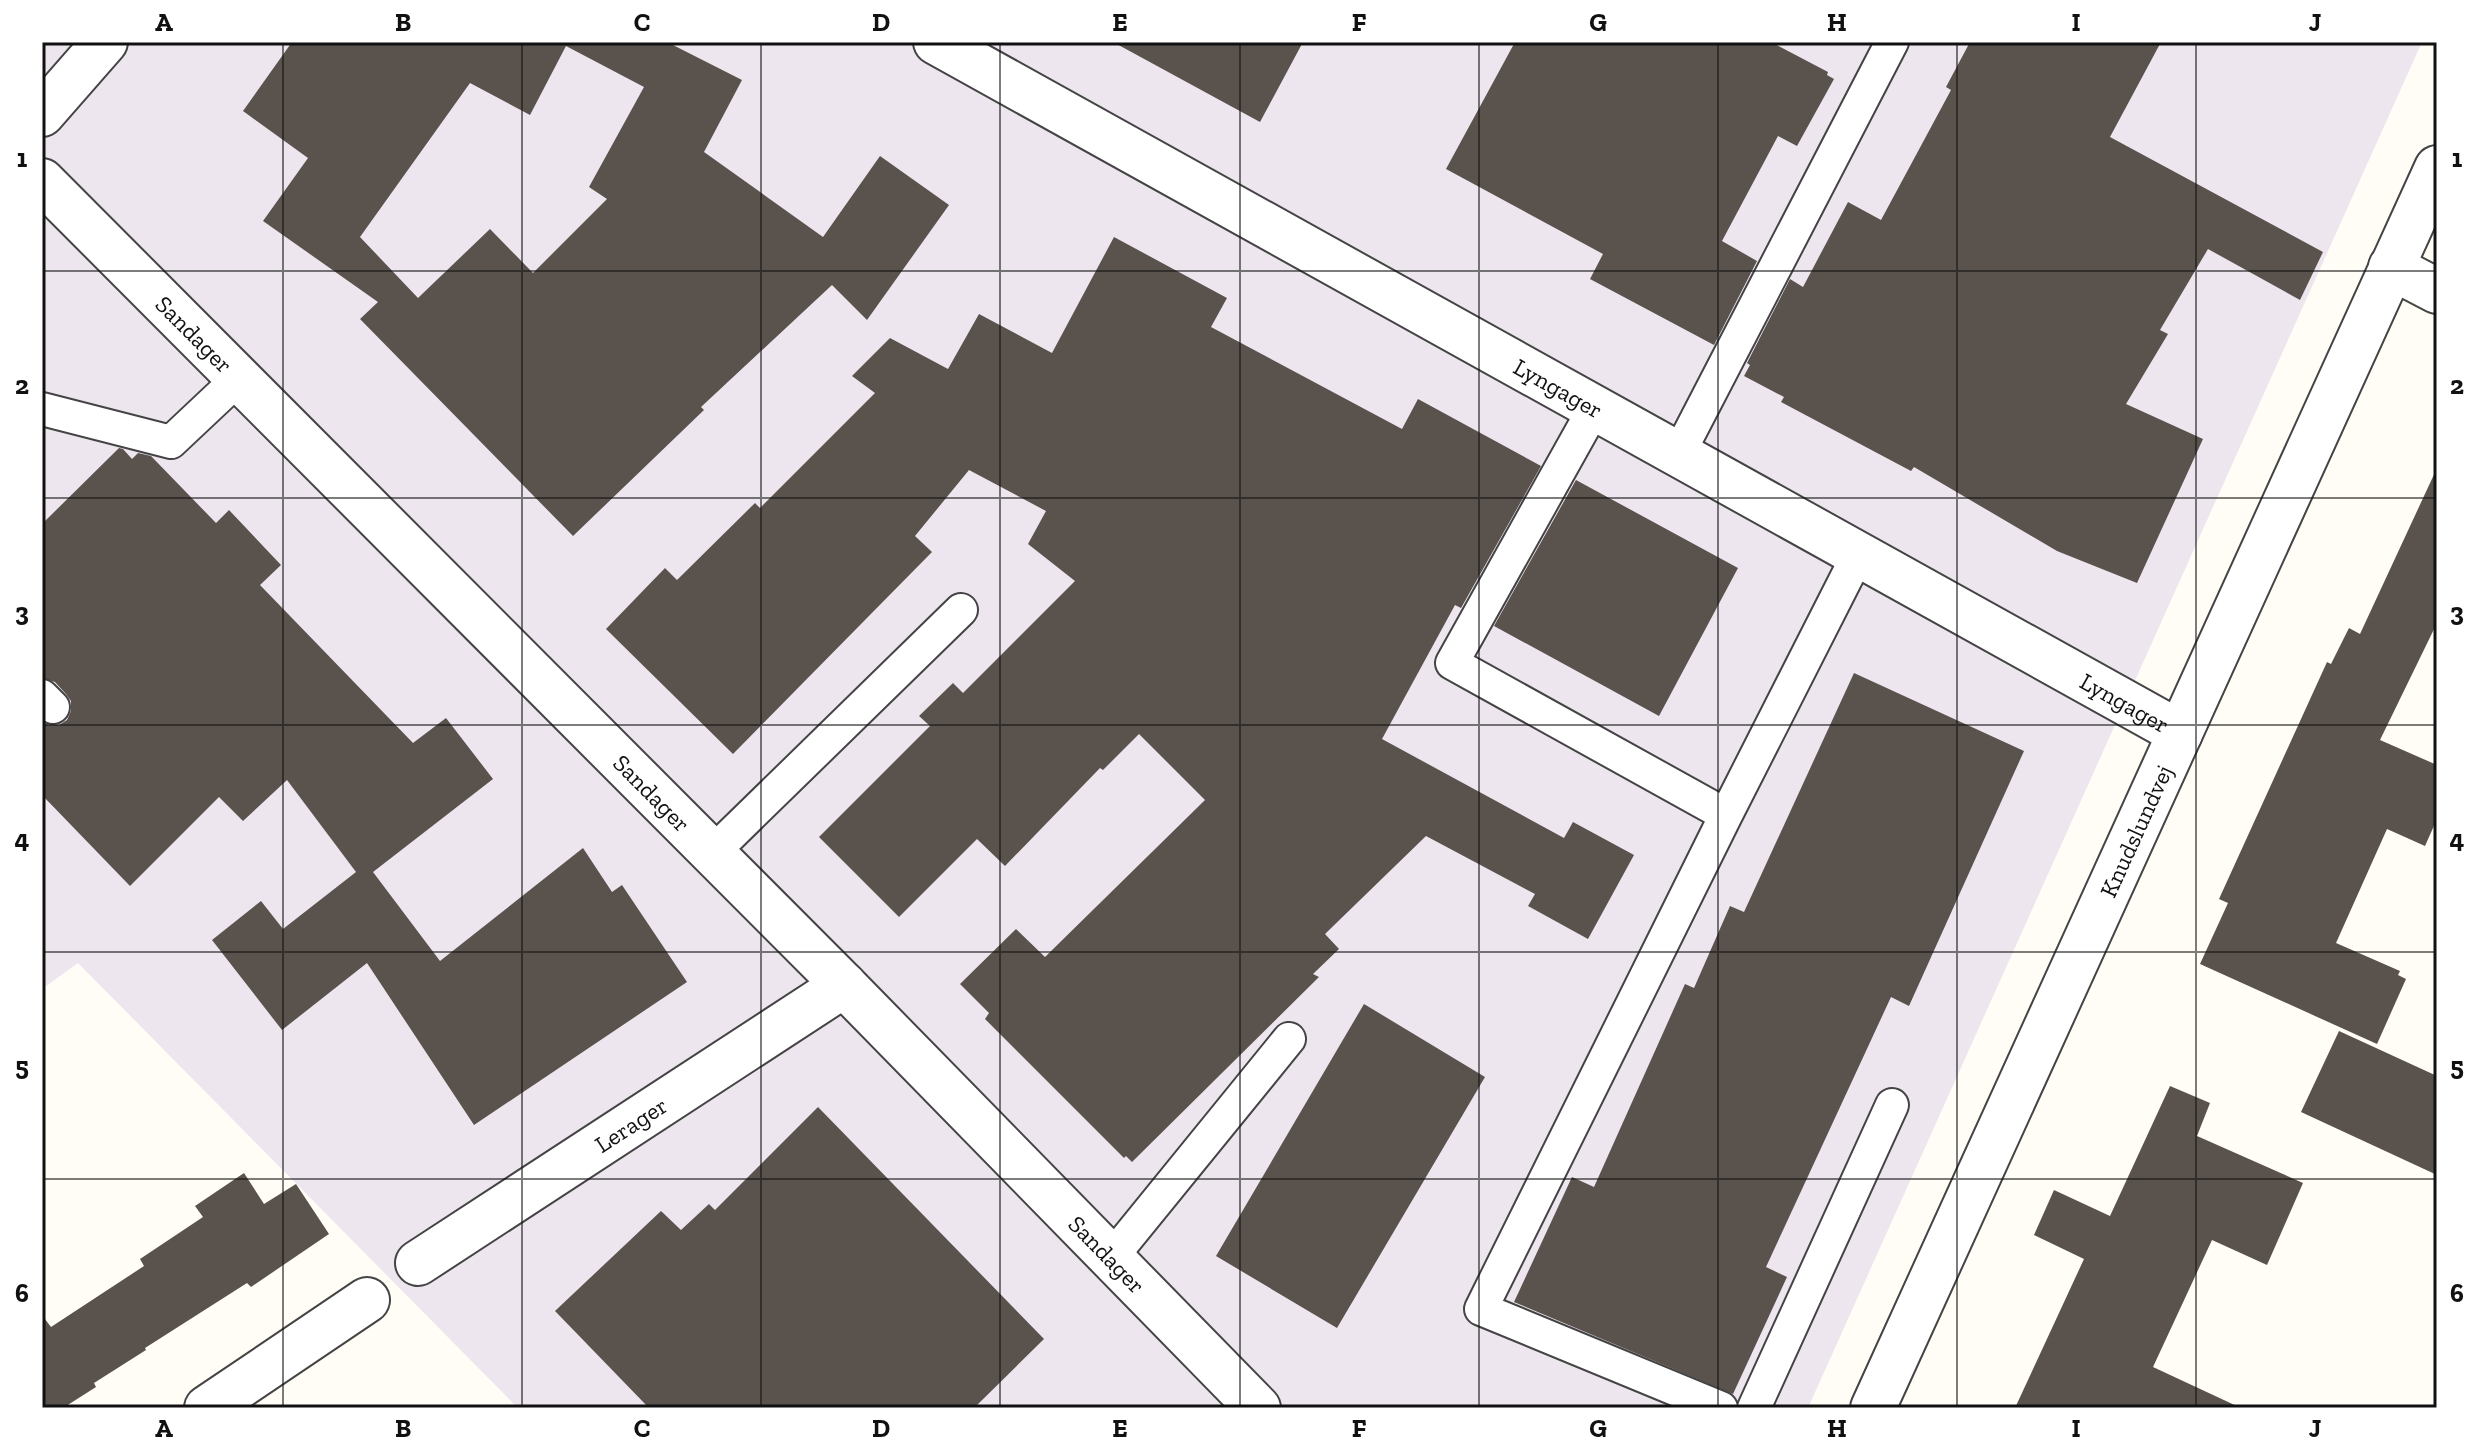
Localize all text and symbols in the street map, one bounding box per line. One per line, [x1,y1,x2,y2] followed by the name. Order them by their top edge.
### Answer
[155,6,173,38] text: A
[395,6,411,38] text: B
[634,6,650,38] text: C
[872,6,890,38] text: D
[1112,6,1128,38] text: E
[1352,6,1367,38] text: F
[1589,6,1607,38] text: G
[1827,6,1847,38] text: H
[2071,6,2081,38] text: I
[2309,6,2321,38] text: J
[17,142,28,174] text: 1
[2452,142,2463,174] text: 1
[150,289,239,379] street label: Sandager
[1509,351,1608,424] street label: Lyngager
[15,369,29,401] text: 2
[2450,369,2464,401] text: 2
[15,596,29,628] text: 3
[2450,596,2464,628] text: 3
[2075,666,2175,739] street label: Lyngager
[607,748,697,837] street label: Sandager
[2093,760,2178,902] street label: Knudslundvej
[15,823,30,855] text: 4
[2450,823,2465,855] text: 4
[15,1050,29,1082] text: 5
[2450,1050,2464,1082] text: 5
[589,1090,672,1158] street label: Lerager
[1063,1209,1152,1299] street label: Sandager
[15,1277,29,1309] text: 6
[2450,1277,2464,1309] text: 6
[155,1412,173,1444] text: A
[395,1412,411,1444] text: B
[634,1412,650,1444] text: C
[872,1412,890,1444] text: D
[1112,1412,1128,1444] text: E
[1352,1412,1367,1444] text: F
[1589,1412,1607,1444] text: G
[1827,1412,1847,1444] text: H
[2071,1412,2081,1444] text: I
[2309,1412,2321,1444] text: J

